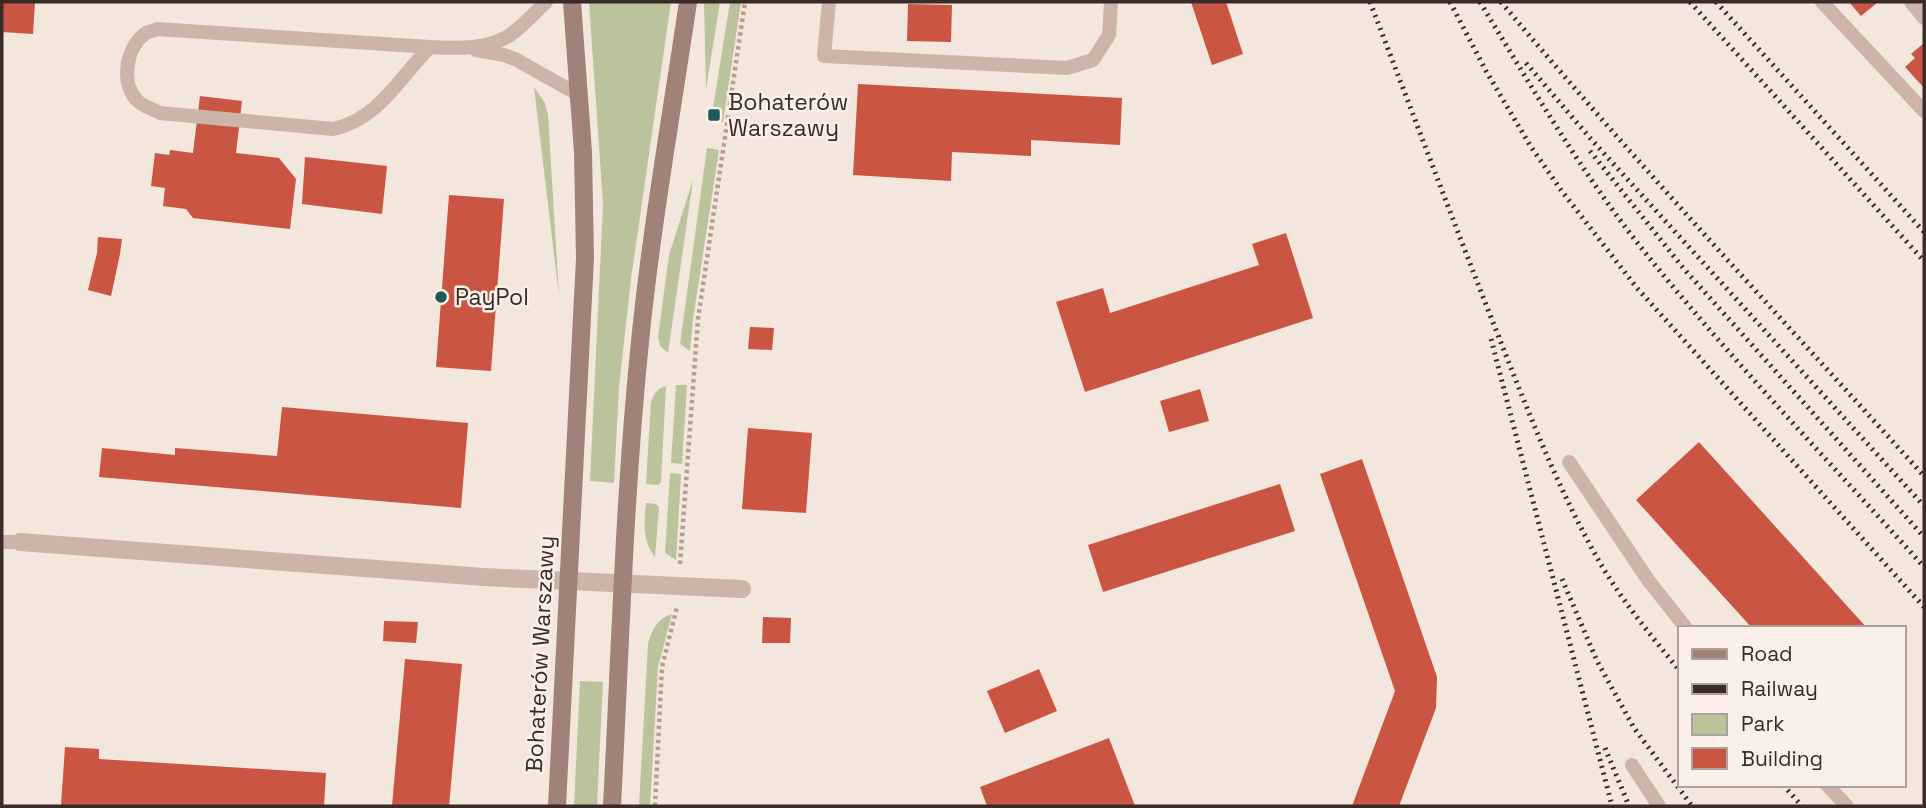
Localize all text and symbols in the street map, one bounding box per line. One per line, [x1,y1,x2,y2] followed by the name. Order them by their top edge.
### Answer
[728,87,848,143] place label: Bohaterów Warszawy
[706,107,722,123] marker: Bohaterów Warszawy
[455,282,529,312] place label: PayPol
[433,289,449,305] marker: PayPol
[519,535,561,773] street label: Bohaterów Warszawy
[1678,626,1905,787] legend
[1741,640,1793,667] text: Road
[1741,675,1818,702] text: Railway
[1741,710,1785,737] text: Park
[1741,745,1823,772] text: Building

